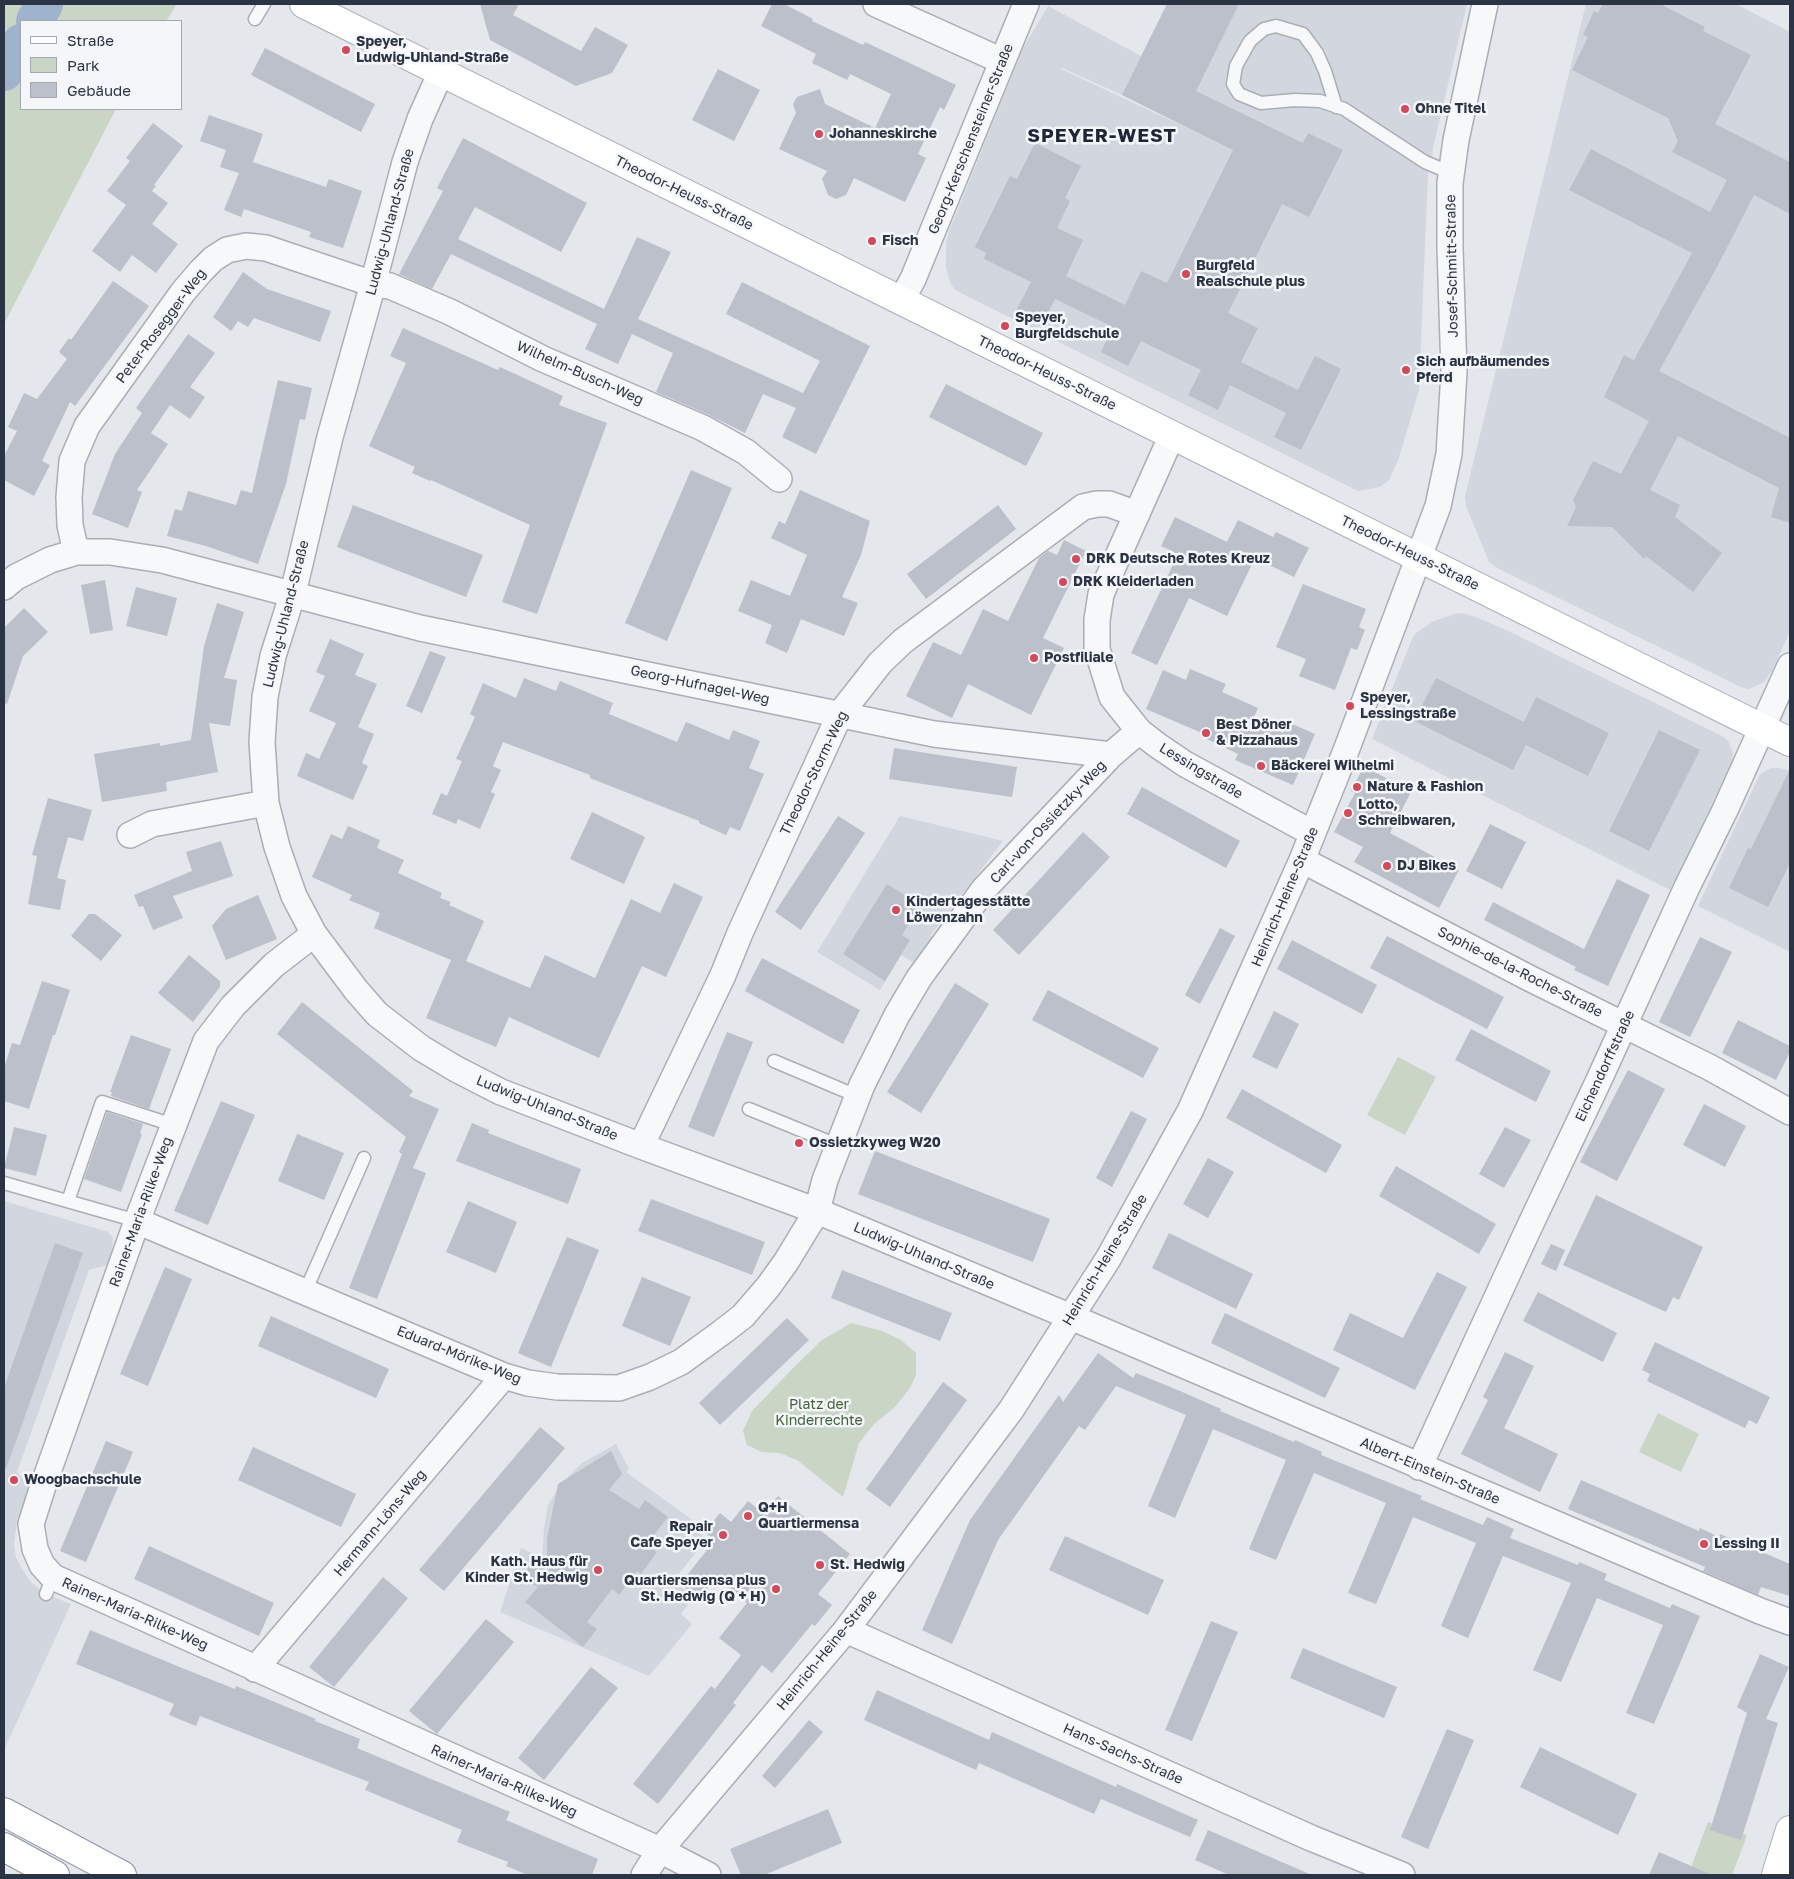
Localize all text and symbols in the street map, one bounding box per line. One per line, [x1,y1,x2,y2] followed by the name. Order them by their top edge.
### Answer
[20,20,182,110] legend
[67,31,114,49] text: Straße
[356,34,509,66] place label: Speyer, Ludwig-Uhland-Straße
[925,41,1017,237] street label: Georg-Kerschensteiner-Straße
[340,44,352,56] marker: Speyer, Ludwig-Uhland-Straße
[67,56,99,74] text: Park
[67,81,131,99] text: Gebäude
[1415,101,1486,117] place label: Ohne Titel
[1399,103,1411,115] marker: Ohne Titel
[1026,125,1178,147] district label: SPEYER-WEST
[829,126,937,142] place label: Johanneskirche
[813,128,825,140] marker: Johanneskirche
[362,147,418,297] street label: Ludwig-Uhland-Straße
[612,152,756,234] street label: Theodor-Heuss-Straße
[1442,194,1462,338] street label: Josef-Schmitt-Straße
[882,233,919,249] place label: Fisch
[866,235,878,247] marker: Fisch
[1196,258,1305,290] place label: Burgfeld Realschule plus
[112,265,210,387] street label: Peter-Rosegger-Weg
[1180,268,1192,280] marker: Burgfeld Realschule plus
[1015,310,1119,342] place label: Speyer, Burgfeldschule
[999,320,1011,332] marker: Speyer, Burgfeldschule
[975,332,1119,414] street label: Theodor-Heuss-Straße
[514,337,646,409] street label: Wilhelm-Busch-Weg
[1416,354,1550,387] place label: Sich aufbäumendes Pferd
[1400,364,1412,376] marker: Sich aufbäumendes Pferd
[1338,512,1482,594] street label: Theodor-Heuss-Straße
[260,539,312,689] street label: Ludwig-Uhland-Straße
[1086,551,1270,567] place label: DRK Deutsche Rotes Kreuz
[1070,553,1082,565] marker: DRK Deutsche Rotes Kreuz
[1073,574,1194,590] place label: DRK Kleiderladen
[1057,576,1069,588] marker: DRK Kleiderladen
[1044,650,1113,666] place label: Postfiliale
[1028,652,1040,664] marker: Postfiliale
[629,662,771,708] street label: Georg-Hufnagel-Weg
[1360,690,1456,722] place label: Speyer, Lessingstraße
[1344,700,1356,712] marker: Speyer, Lessingstraße
[777,708,851,838] street label: Theodor-Storm-Weg
[1216,717,1298,750] place label: Best Döner & Pizzahaus
[1200,727,1212,739] marker: Best Döner & Pizzahaus
[1156,740,1246,802] street label: Lessingstraße
[986,757,1110,887] street label: Carl-von-Ossietzky-Weg
[1271,758,1394,774] place label: Bäckerei Wilhelmi
[1255,760,1267,772] marker: Bäckerei Wilhelmi
[1367,779,1483,795] place label: Nature & Fashion
[1351,781,1363,793] marker: Nature & Fashion
[1358,797,1456,830] place label: Lotto, Schreibwaren,
[1342,807,1354,819] marker: Lotto, Schreibwaren,
[1248,825,1322,969] street label: Heinrich-Heine-Straße
[1397,858,1456,874] place label: DJ Bikes
[1381,860,1393,872] marker: DJ Bikes
[906,894,1030,926] place label: Kindertagesstätte Löwenzahn
[890,904,902,916] marker: Kindertagesstätte Löwenzahn
[1435,923,1605,1021] street label: Sophie-de-la-Roche-Straße
[1572,1008,1638,1124] street label: Eichendorffstraße
[474,1072,620,1144] street label: Ludwig-Uhland-Straße
[106,1135,176,1289] street label: Rainer-Maria-Rilke-Weg
[809,1135,941,1151] place label: Ossietzkyweg W20
[793,1137,805,1149] marker: Ossietzkyweg W20
[1059,1191,1151,1329] street label: Heinrich-Heine-Straße
[851,1219,997,1293] street label: Ludwig-Uhland-Straße
[394,1322,524,1388] street label: Eduard-Mörike-Weg
[775,1397,863,1430] park label: Platz der Kinderrechte
[1358,1434,1502,1508] street label: Albert-Einstein-Straße
[330,1466,430,1580] street label: Hermann-Löns-Weg
[24,1472,142,1488] place label: Woogbachschule
[8,1474,20,1486] marker: Woogbachschule
[758,1500,859,1532] place label: Q+H Quartiermensa
[742,1510,754,1522] marker: Q+H Quartiermensa
[630,1519,713,1551] place label: Repair Cafe Speyer
[717,1529,729,1541] marker: Repair Cafe Speyer
[1714,1536,1780,1552] place label: Lessing II
[1698,1538,1710,1550] marker: Lessing II
[465,1554,588,1586] place label: Kath. Haus für Kinder St. Hedwig
[830,1557,905,1573] place label: St. Hedwig
[814,1559,826,1571] marker: St. Hedwig
[592,1564,604,1576] marker: Kath. Haus für Kinder St. Hedwig
[624,1573,766,1605] place label: Quartiersmensa plus St. Hedwig (Q + H)
[59,1574,211,1654] street label: Rainer-Maria-Rilke-Weg
[770,1583,782,1595] marker: Quartiersmensa plus St. Hedwig (Q + H)
[773,1586,881,1714] street label: Heinrich-Heine-Straße
[1060,1720,1186,1788] street label: Hans-Sachs-Straße
[428,1741,580,1821] street label: Rainer-Maria-Rilke-Weg

